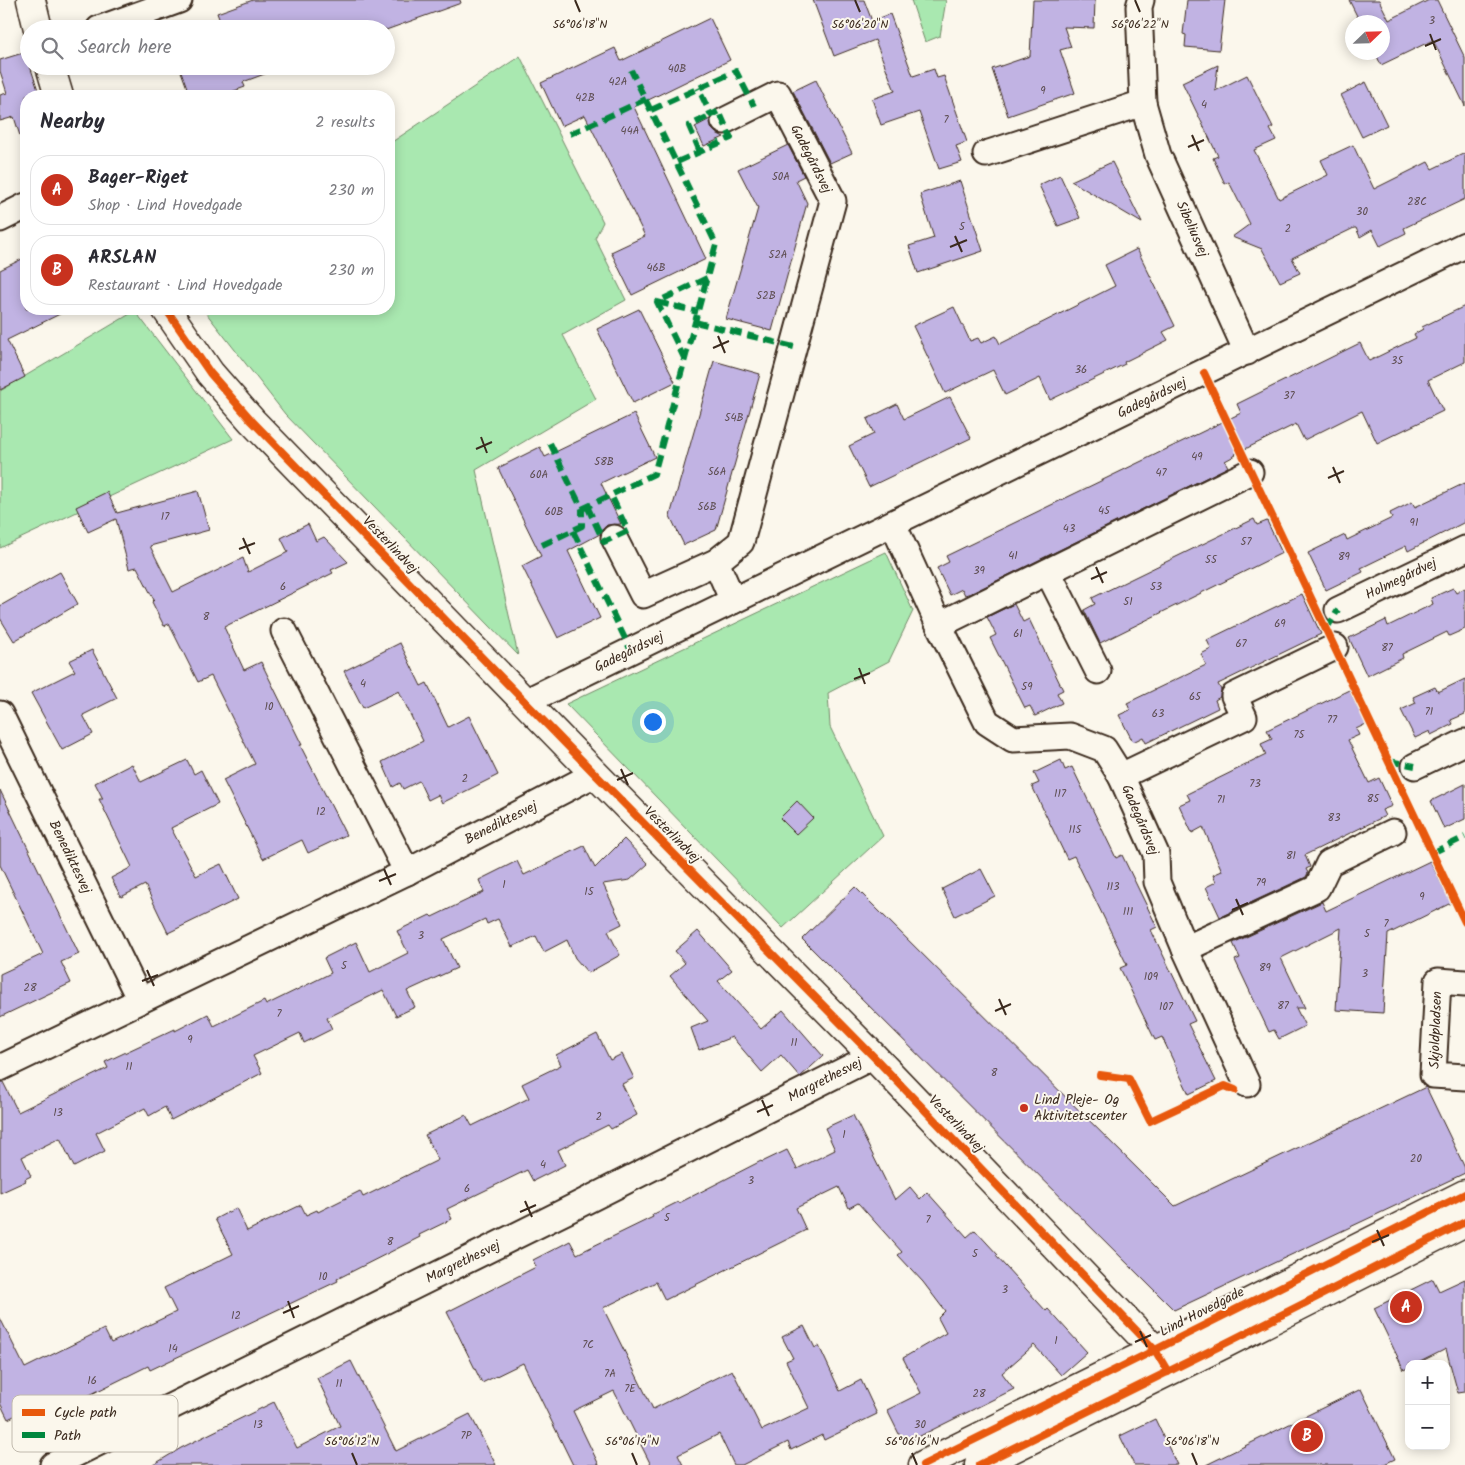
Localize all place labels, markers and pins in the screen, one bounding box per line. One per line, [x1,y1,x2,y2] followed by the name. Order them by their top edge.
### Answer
[1034,1089,1128,1127] place label: Lind Pleje- Og Aktivitetscenter
[1018,1102,1030,1114] marker: Lind Pleje- Og Aktivitetscenter
[1390,1288,1422,1326] pin: A
[1291,1417,1323,1455] pin: B

